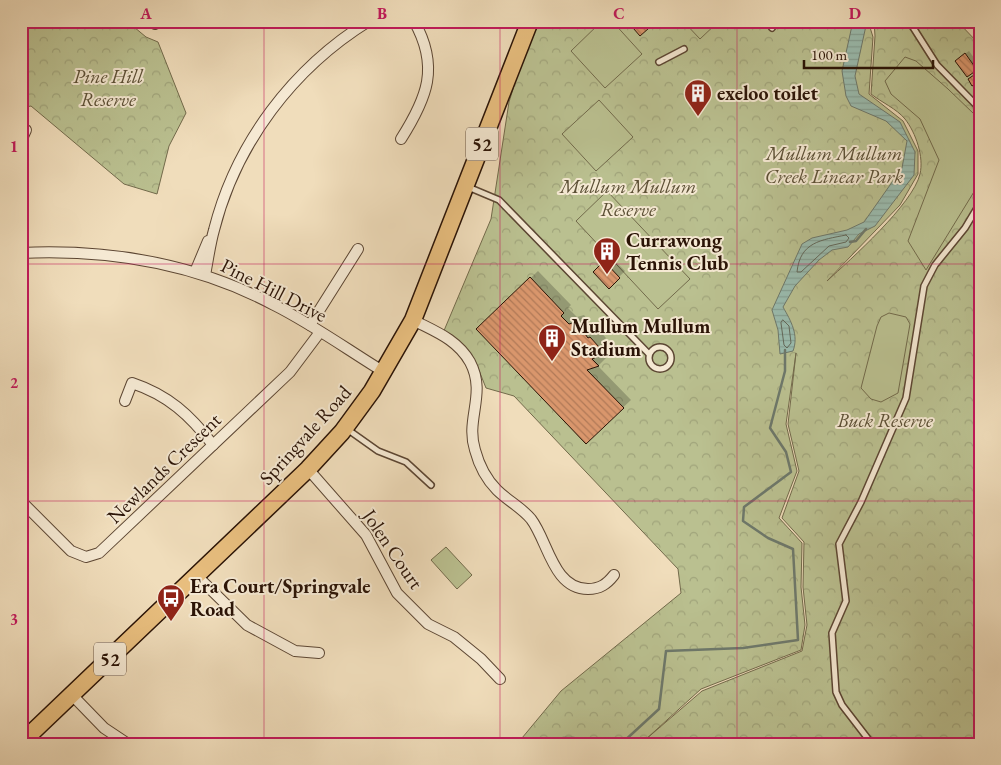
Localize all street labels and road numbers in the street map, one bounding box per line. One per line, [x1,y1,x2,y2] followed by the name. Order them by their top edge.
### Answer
[466,128,498,160] road number: 52
[217,252,332,328] street label: Pine Hill Drive
[253,379,357,490] street label: Springvale Road
[101,406,227,529] street label: Newlands Crescent
[356,502,430,595] street label: Jolen Court
[94,642,126,676] road number: 52

